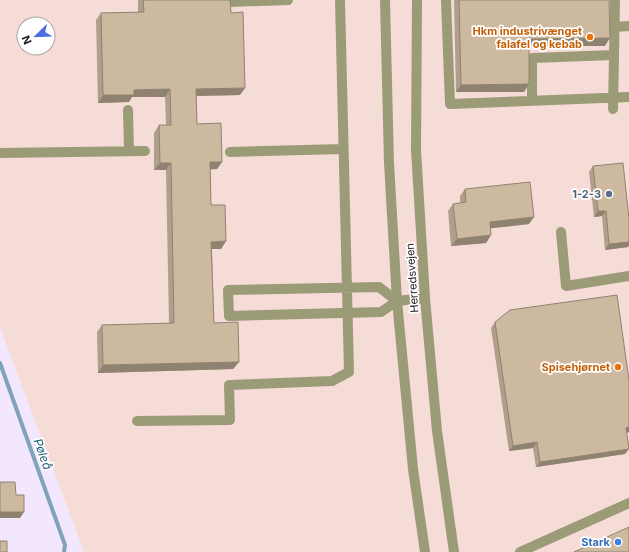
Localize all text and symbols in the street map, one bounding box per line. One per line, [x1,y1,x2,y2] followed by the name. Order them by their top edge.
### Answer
[16,16,56,56] north arrow
[473,24,582,51] place label: Hkm industrivænget falafel og kebab
[585,32,595,42] marker: Hkm industrivænget falafel og kebab
[19,33,35,47] text: N
[572,187,601,201] place label: 1-2-3
[604,189,614,199] marker: 1-2-3
[403,243,421,313] street label: Herredsvejen
[542,360,610,374] place label: Spisehjørnet
[613,362,623,372] marker: Spisehjørnet
[30,436,56,472] water label: Pøleå
[581,535,611,549] place label: Stark
[613,537,623,547] marker: Stark

